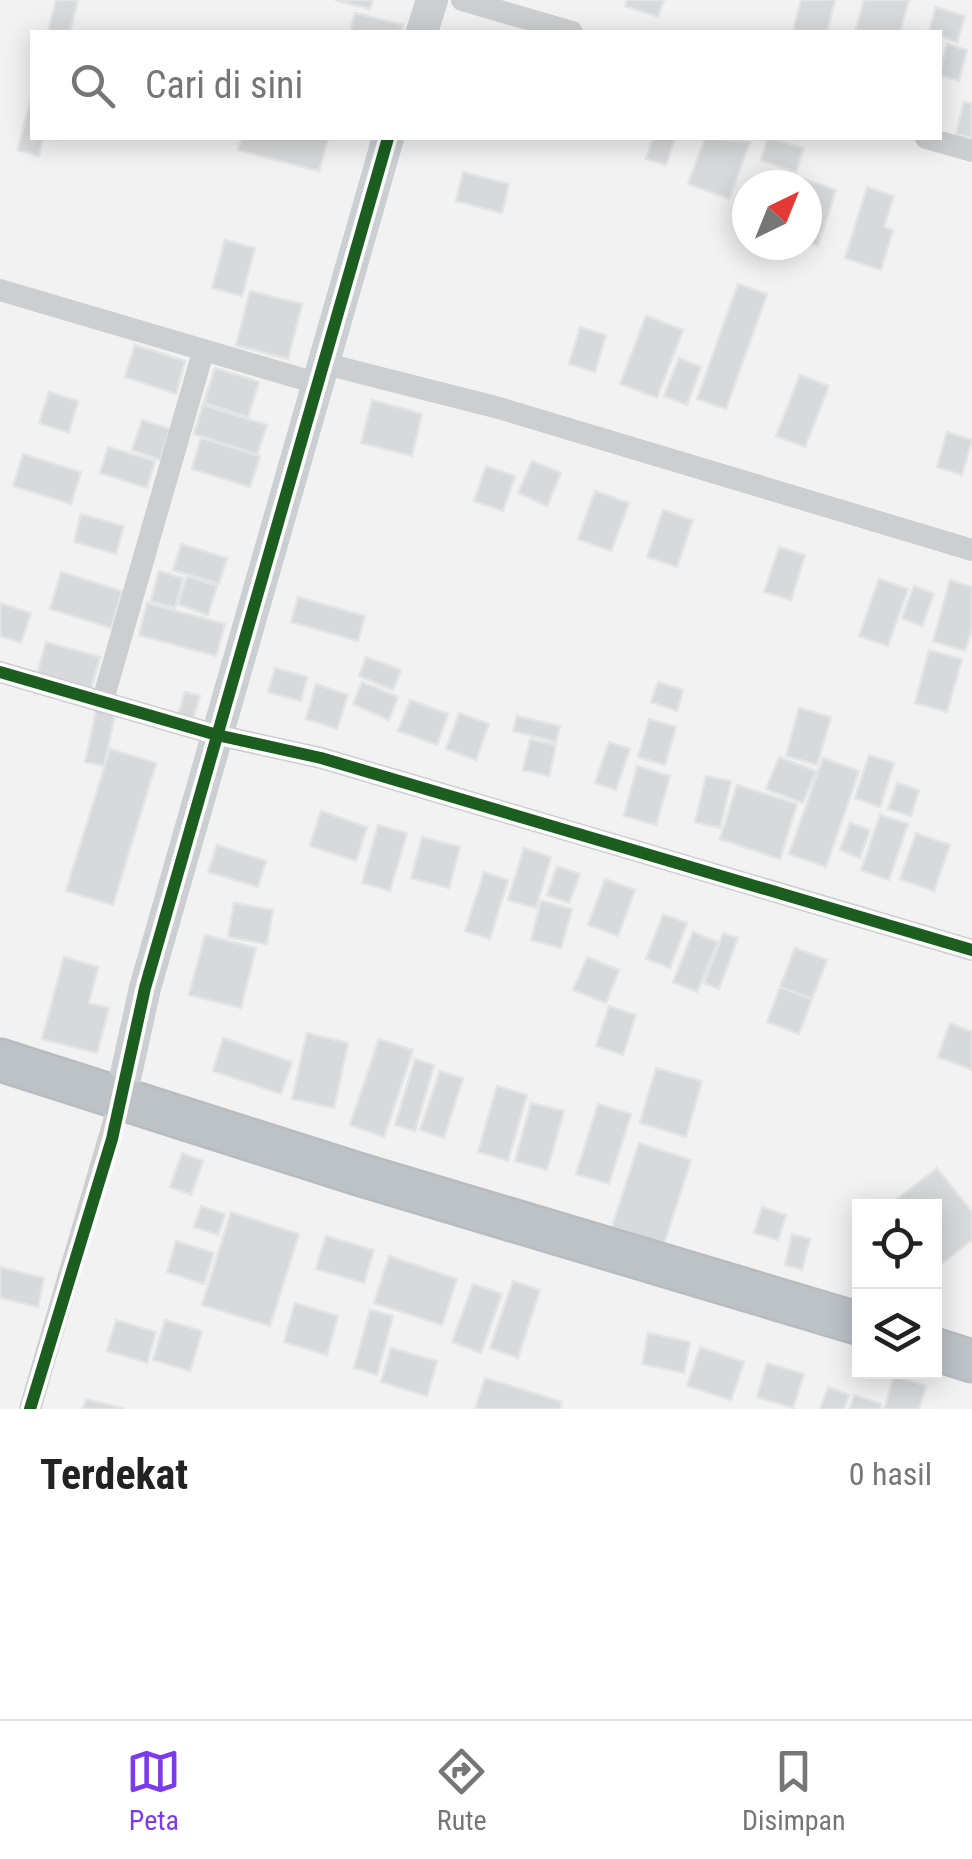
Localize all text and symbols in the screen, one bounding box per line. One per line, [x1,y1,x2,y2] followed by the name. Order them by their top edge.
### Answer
[30,30,942,140] search box
[65,58,120,113] icon: search
[145,63,303,107] text: Cari di sini
[732,170,822,260] north arrow
[852,1199,942,1379] map controls
[852,1199,942,1289] button: locate
[852,1289,942,1379] button: layers
[40,1450,188,1499] text: Terdekat
[849,1455,932,1493] text: 0 hasil
[126,1744,181,1837] tab: Peta
[434,1744,489,1837] tab: Rute
[742,1744,846,1837] tab: Disimpan

